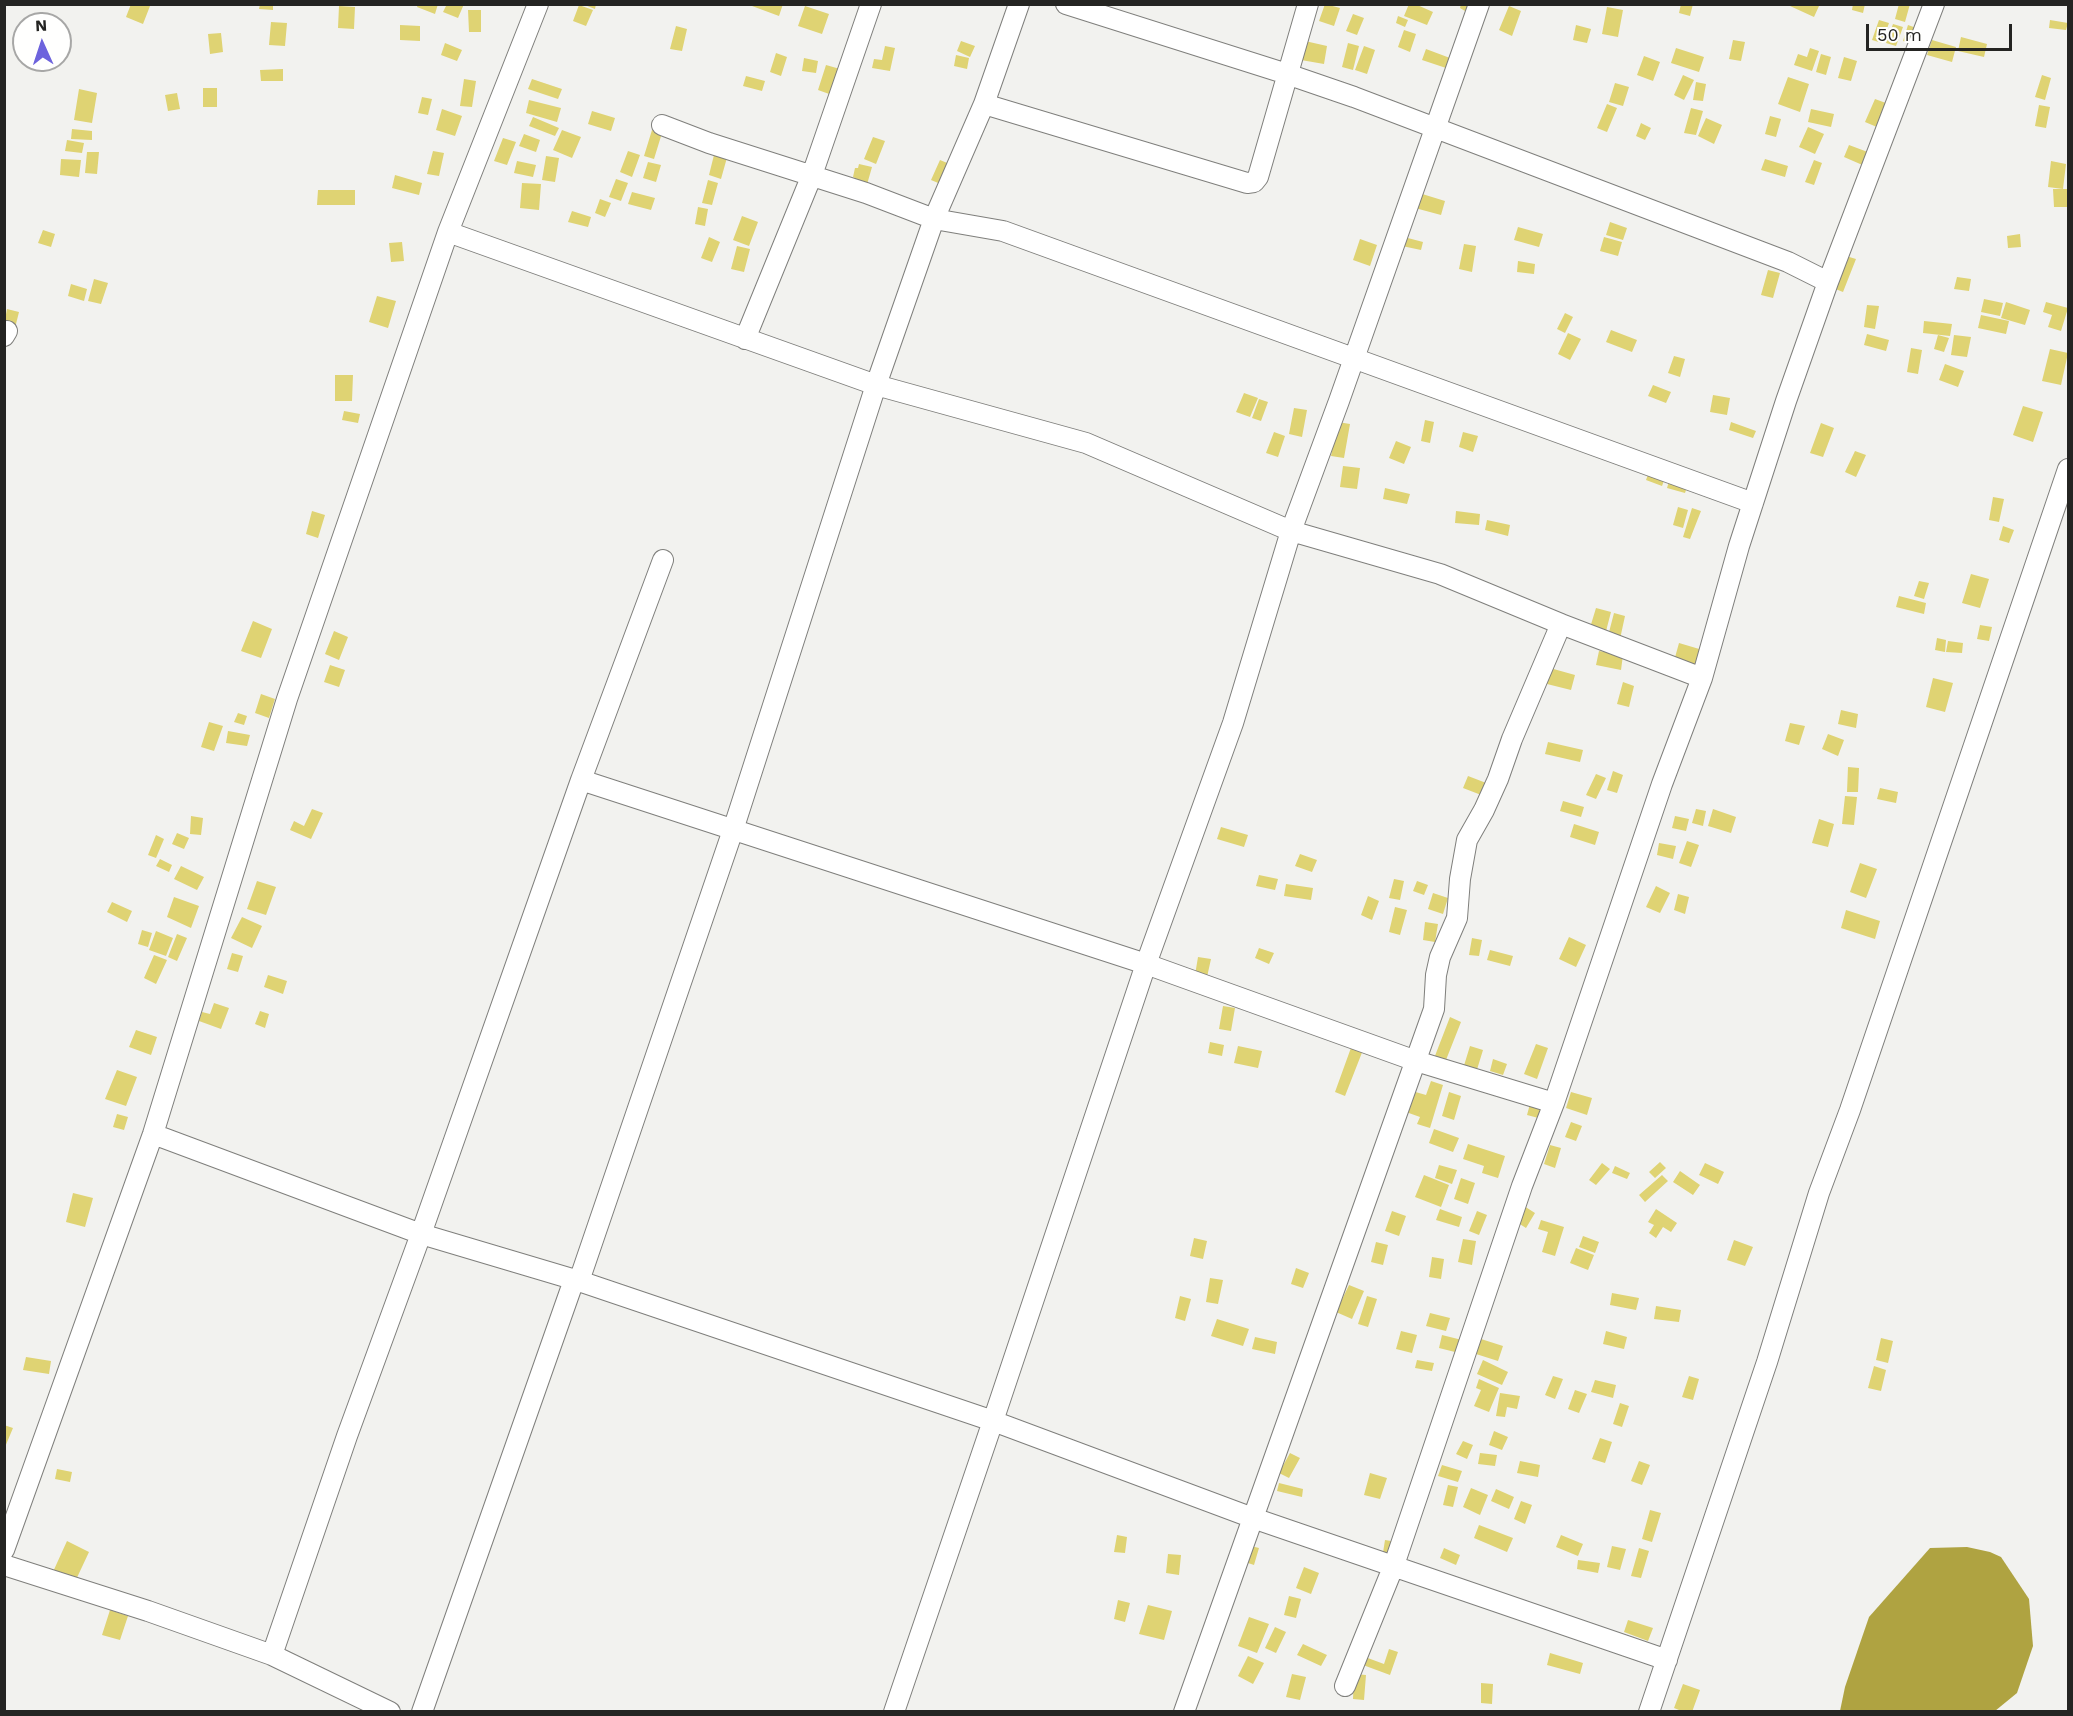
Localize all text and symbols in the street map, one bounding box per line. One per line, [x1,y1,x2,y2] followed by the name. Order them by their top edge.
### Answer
[12,12,72,72] north arrow
[1869,12,2014,50] scale bar
[35,16,48,35] text: N
[1877,24,1922,45] text: 50 m

